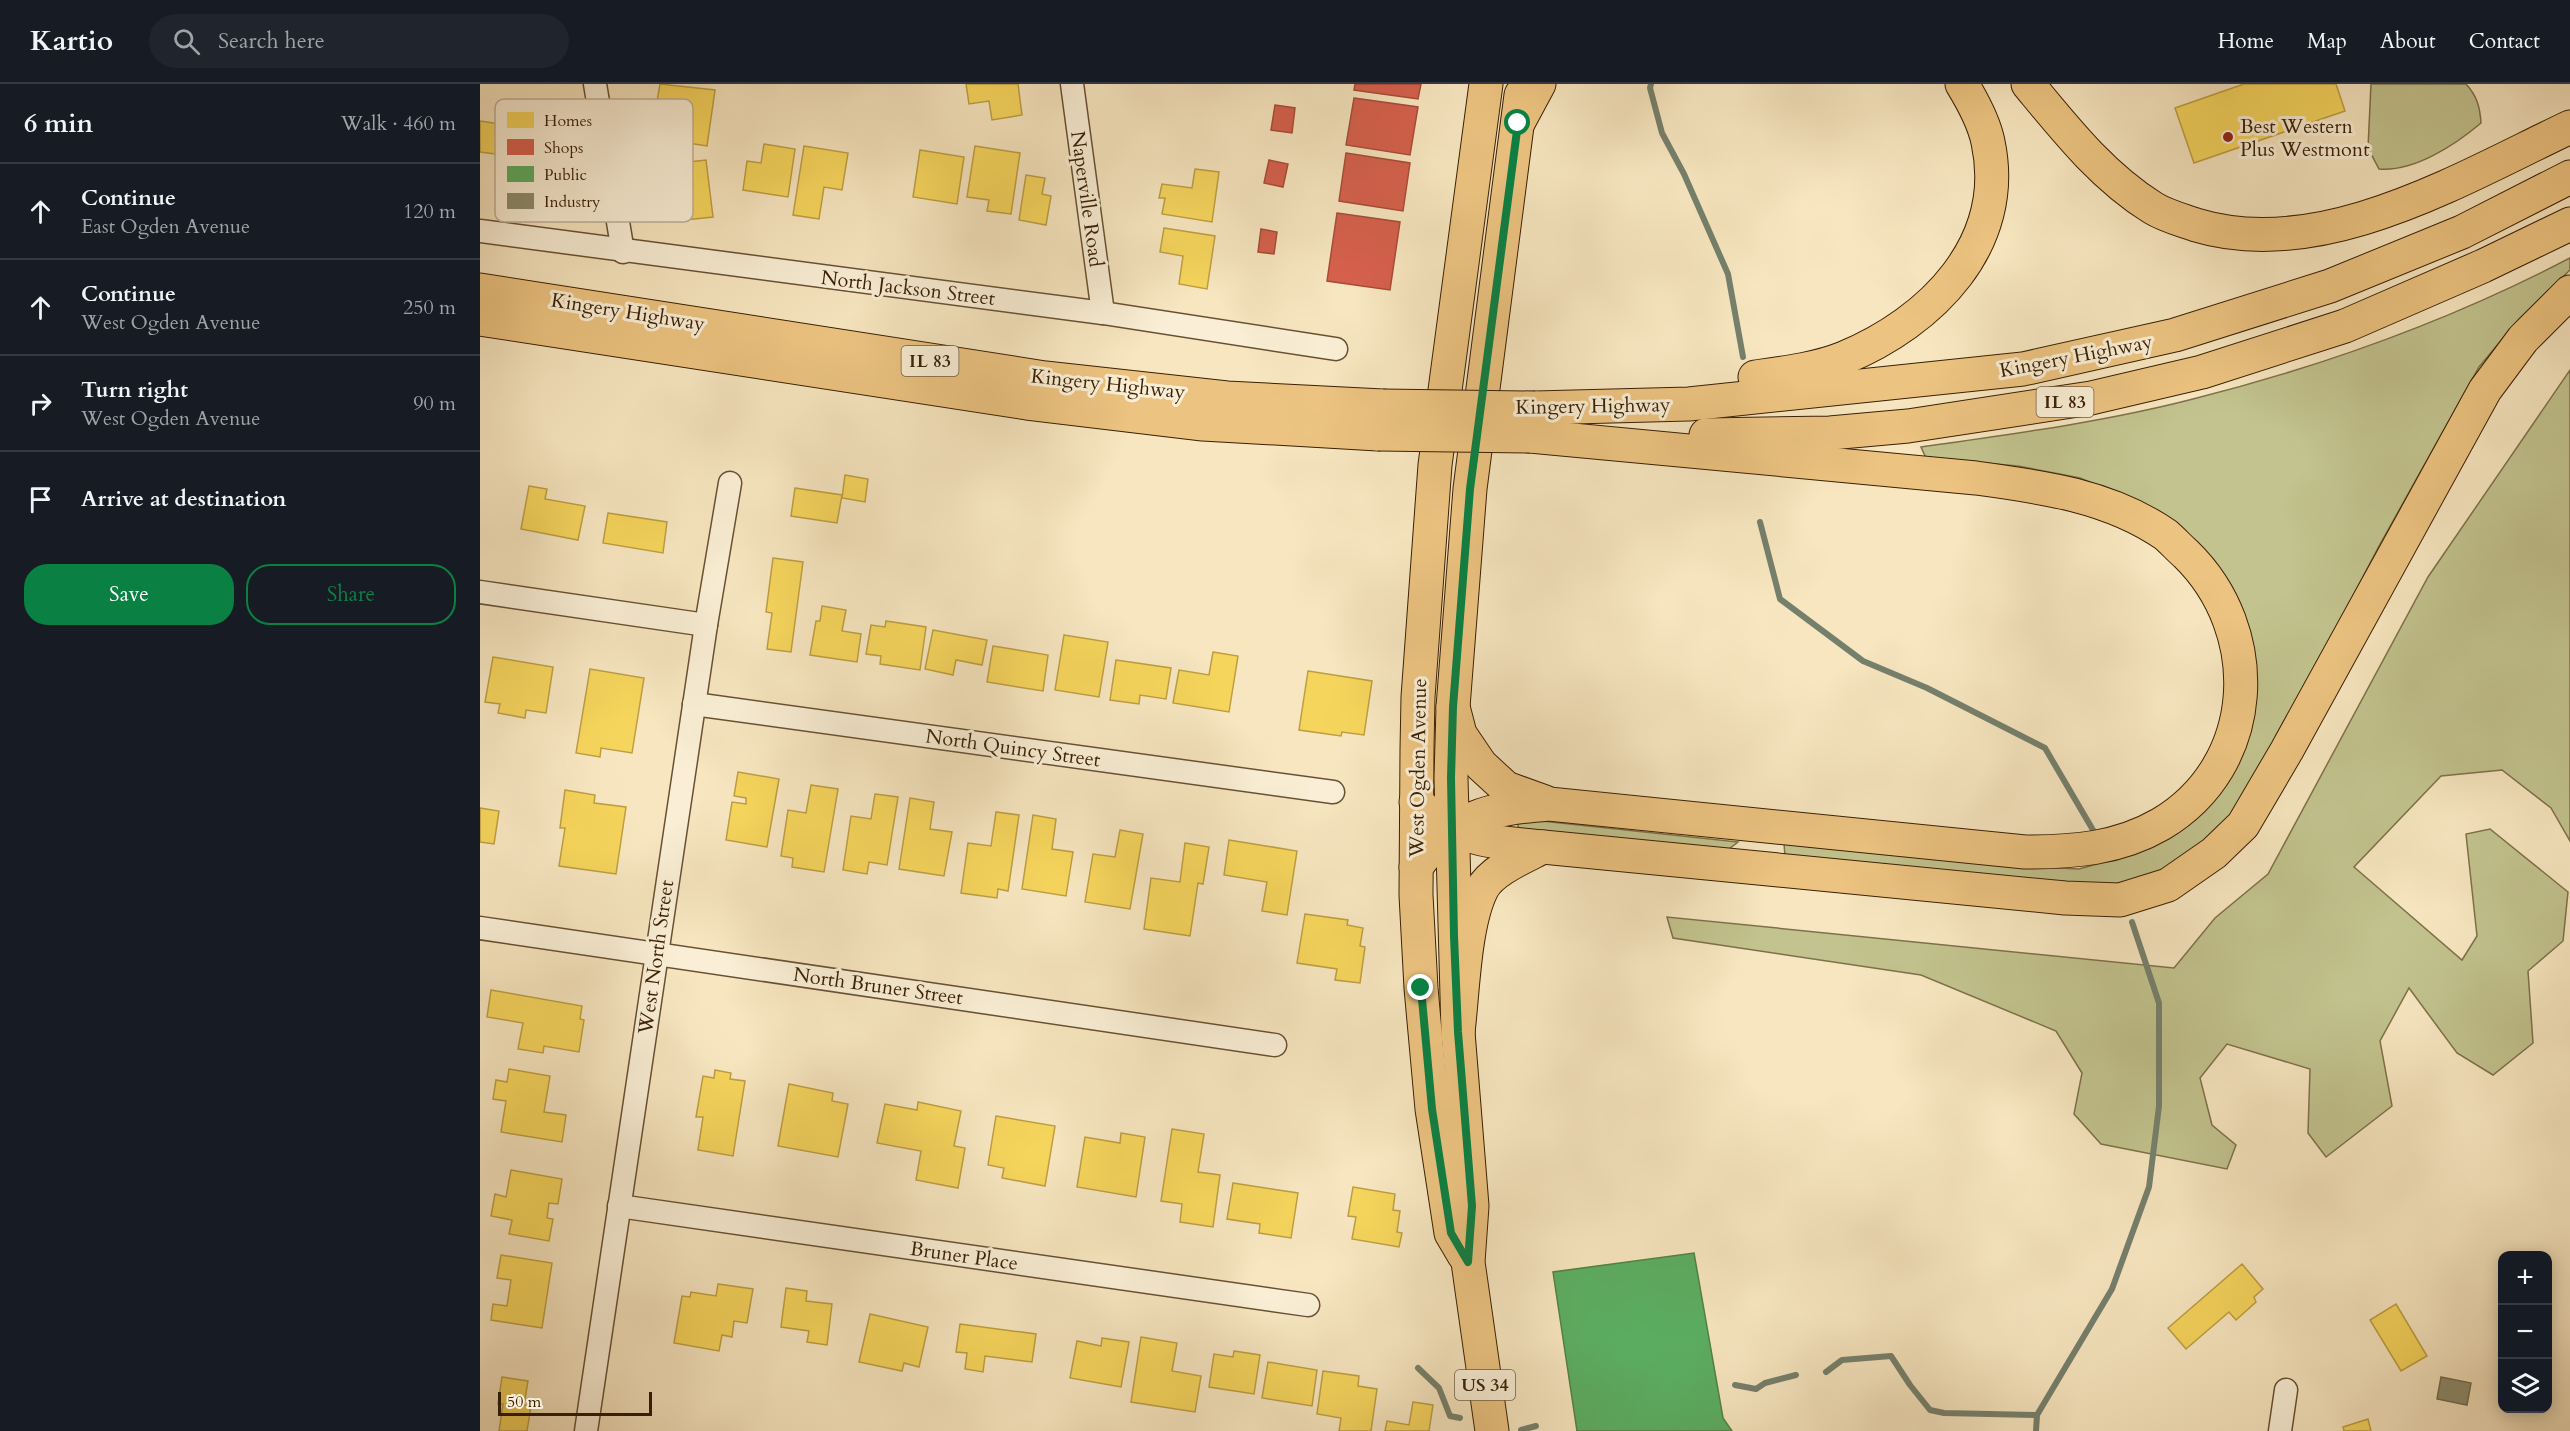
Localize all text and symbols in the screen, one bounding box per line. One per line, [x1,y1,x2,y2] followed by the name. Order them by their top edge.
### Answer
[149,14,569,68] search box
[30,22,113,60] text: Kartio
[170,25,203,58] icon: search
[218,26,325,56] text: Search here
[2218,27,2274,56] text: Home
[2307,27,2347,56] text: Map
[2380,27,2436,56] text: About
[2469,27,2540,56] text: Contact
[495,99,693,222] legend
[24,106,93,141] text: 6 min
[1504,109,1530,135] route start
[341,110,456,137] text: Walk · 460 m
[544,110,592,132] text: Homes
[2240,113,2370,163] place label: Best Western Plus Westmont
[1064,129,1110,269] street label: Naperville Road
[2221,130,2235,144] marker: Best Western Plus Westmont
[544,137,583,159] text: Shops
[544,164,587,186] text: Public
[81,183,176,213] text: Continue
[544,191,601,213] text: Industry
[24,195,57,228] icon: ahead
[403,198,456,225] text: 120 m
[81,213,250,240] text: East Ogden Avenue
[819,264,997,312] street label: North Jackson Street
[81,279,176,309] text: Continue
[549,287,707,338] street label: Kingery Highway
[24,291,57,324] icon: ahead
[403,294,456,321] text: 250 m
[81,309,260,336] text: West Ogden Avenue
[1997,328,2155,384] street label: Kingery Highway
[902,346,958,376] road number: IL 83
[1029,362,1187,406] street label: Kingery Highway
[81,375,188,405] text: Turn right
[24,387,57,420] icon: right
[2036,387,2094,417] road number: IL 83
[413,390,456,417] text: 90 m
[1515,391,1671,421] street label: Kingery Highway
[81,405,260,432] text: West Ogden Avenue
[24,483,57,516] icon: arrive
[81,484,286,514] text: Arrive at destination
[24,564,234,625] button: Save
[246,564,456,625] button: Share
[1403,678,1433,859] street label: West Ogden Avenue
[924,722,1103,774] street label: North Quincy Street
[632,877,680,1037] street label: West North Street
[791,961,965,1011] street label: North Bruner Street
[1407,974,1433,1000] route end
[908,1235,1020,1277] street label: Bruner Place
[2498,1251,2552,1413] map controls
[2498,1251,2552,1305] button: +
[2498,1305,2552,1359] button: −
[2498,1359,2552,1413] button: layers
[1455,1370,1515,1400] road number: US 34
[498,1389,652,1416] scale bar
[507,1391,541,1413] text: 50 m

